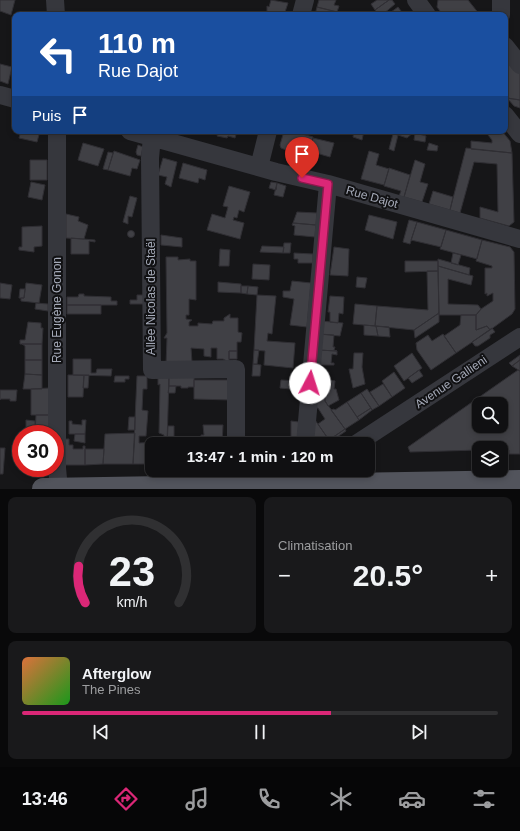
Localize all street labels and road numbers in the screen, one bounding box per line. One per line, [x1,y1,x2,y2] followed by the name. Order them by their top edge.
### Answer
[344,183,400,211] street label: Rue Dajot
[144,239,158,355] street label: Allée Nicolas de Staël
[50,257,64,363] street label: Rue Eugène Gonon
[412,353,490,411] street label: Avenue Gallieni

